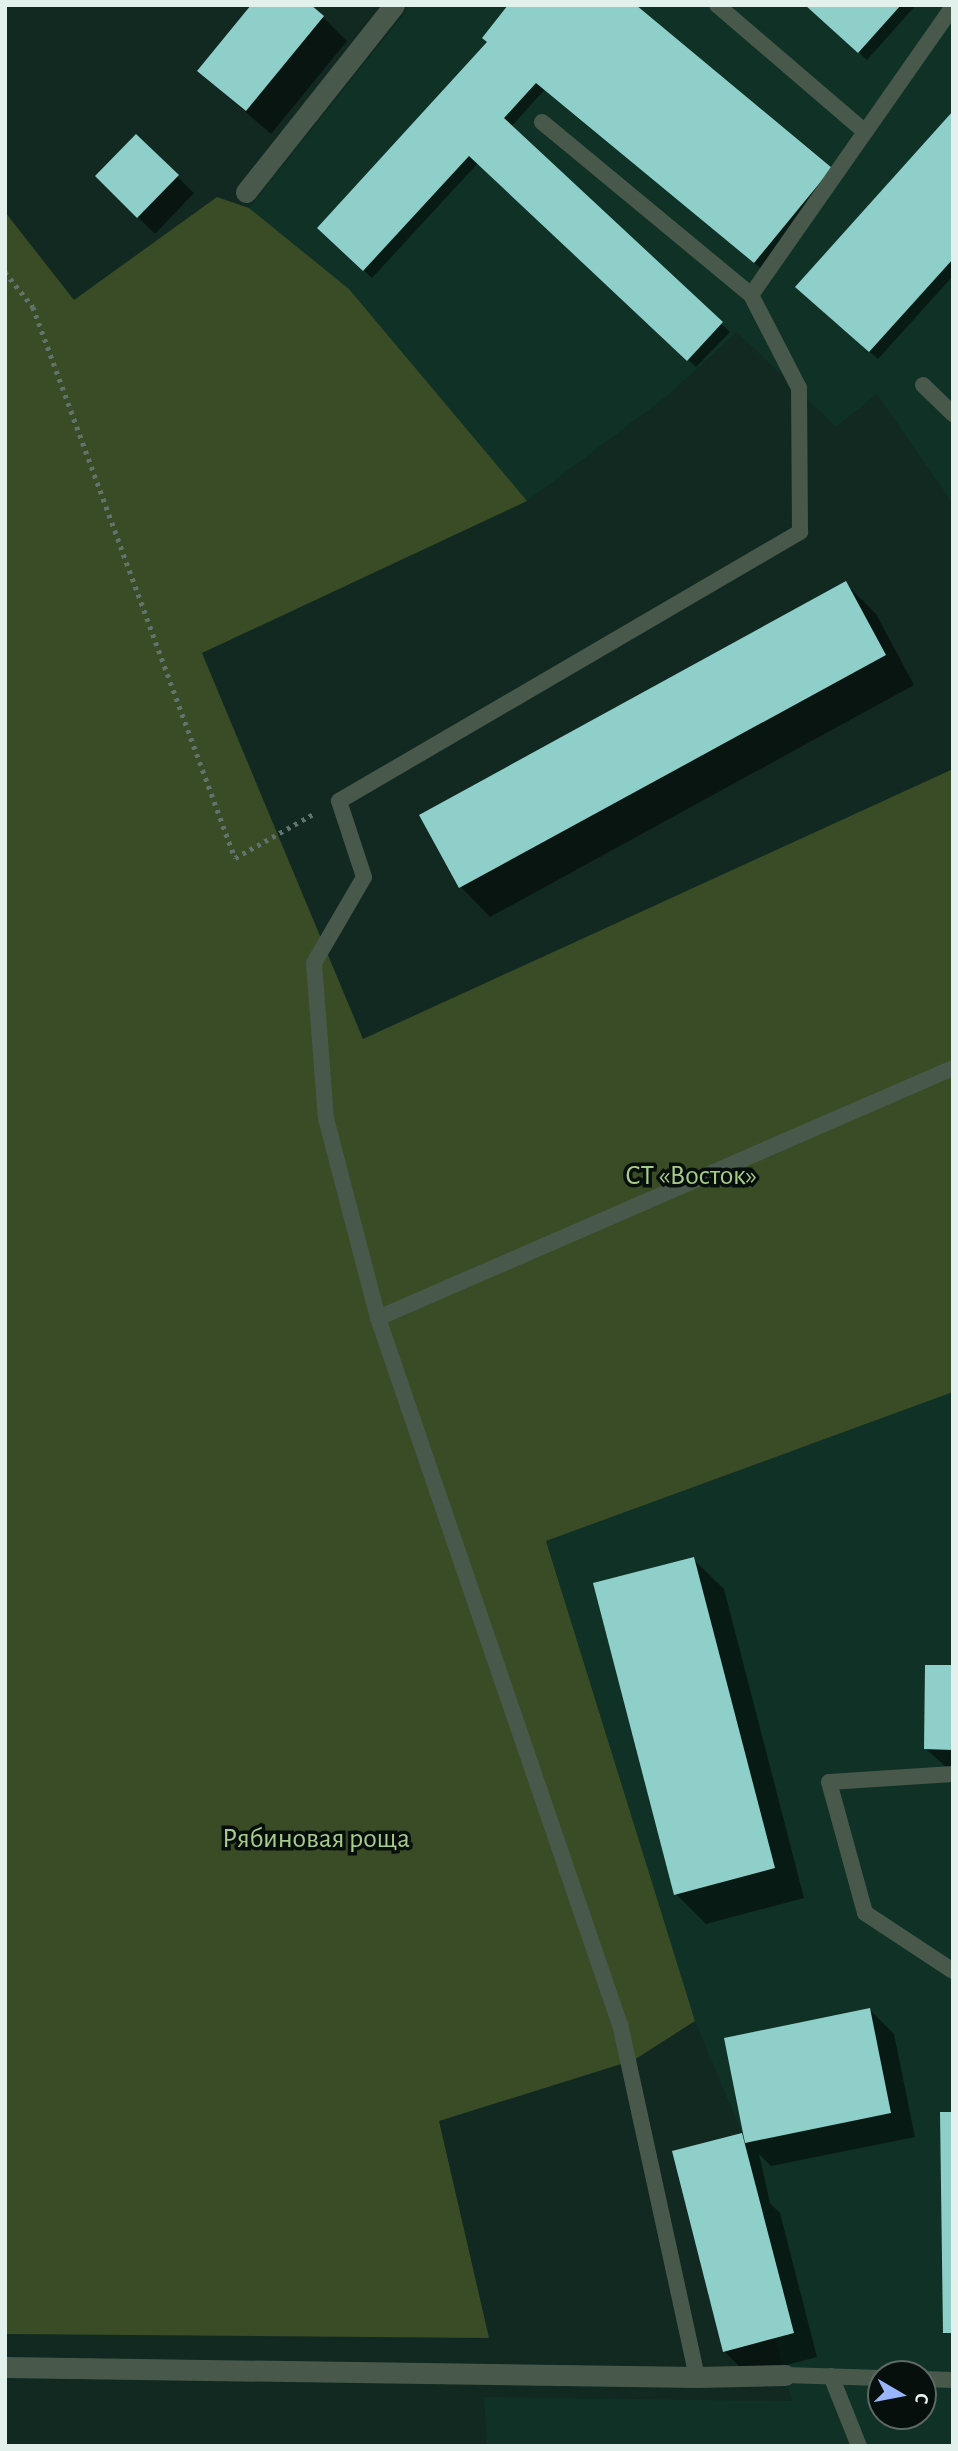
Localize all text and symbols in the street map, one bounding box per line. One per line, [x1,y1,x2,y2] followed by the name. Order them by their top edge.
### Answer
[625,1159,757,1193] park label: СТ «Восток»
[222,1822,410,1856] park label: Рябиновая роща
[867,2360,937,2430] north arrow
[911,2392,931,2405] text: С

